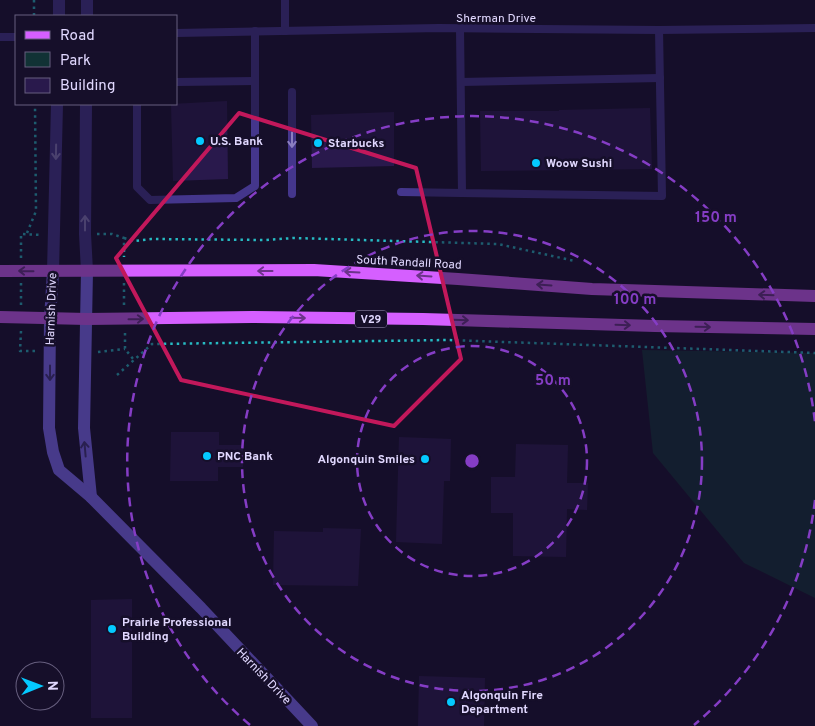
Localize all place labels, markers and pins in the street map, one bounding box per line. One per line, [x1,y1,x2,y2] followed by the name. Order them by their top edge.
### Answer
[210,134,263,150] place label: U.S. Bank
[194,135,206,147] marker: U.S. Bank
[328,136,384,152] place label: Starbucks
[312,137,324,149] marker: Starbucks
[546,156,612,172] place label: Woow Sushi
[530,157,542,169] marker: Woow Sushi
[217,449,273,465] place label: PNC Bank
[201,450,213,462] marker: PNC Bank
[317,452,415,468] place label: Algonquin Smiles
[463,452,481,470] centre of rings
[419,453,431,465] marker: Algonquin Smiles
[122,615,232,645] place label: Prairie Professional Building
[106,623,118,635] marker: Prairie Professional Building
[461,688,543,718] place label: Algonquin Fire Department
[445,696,457,708] marker: Algonquin Fire Department

